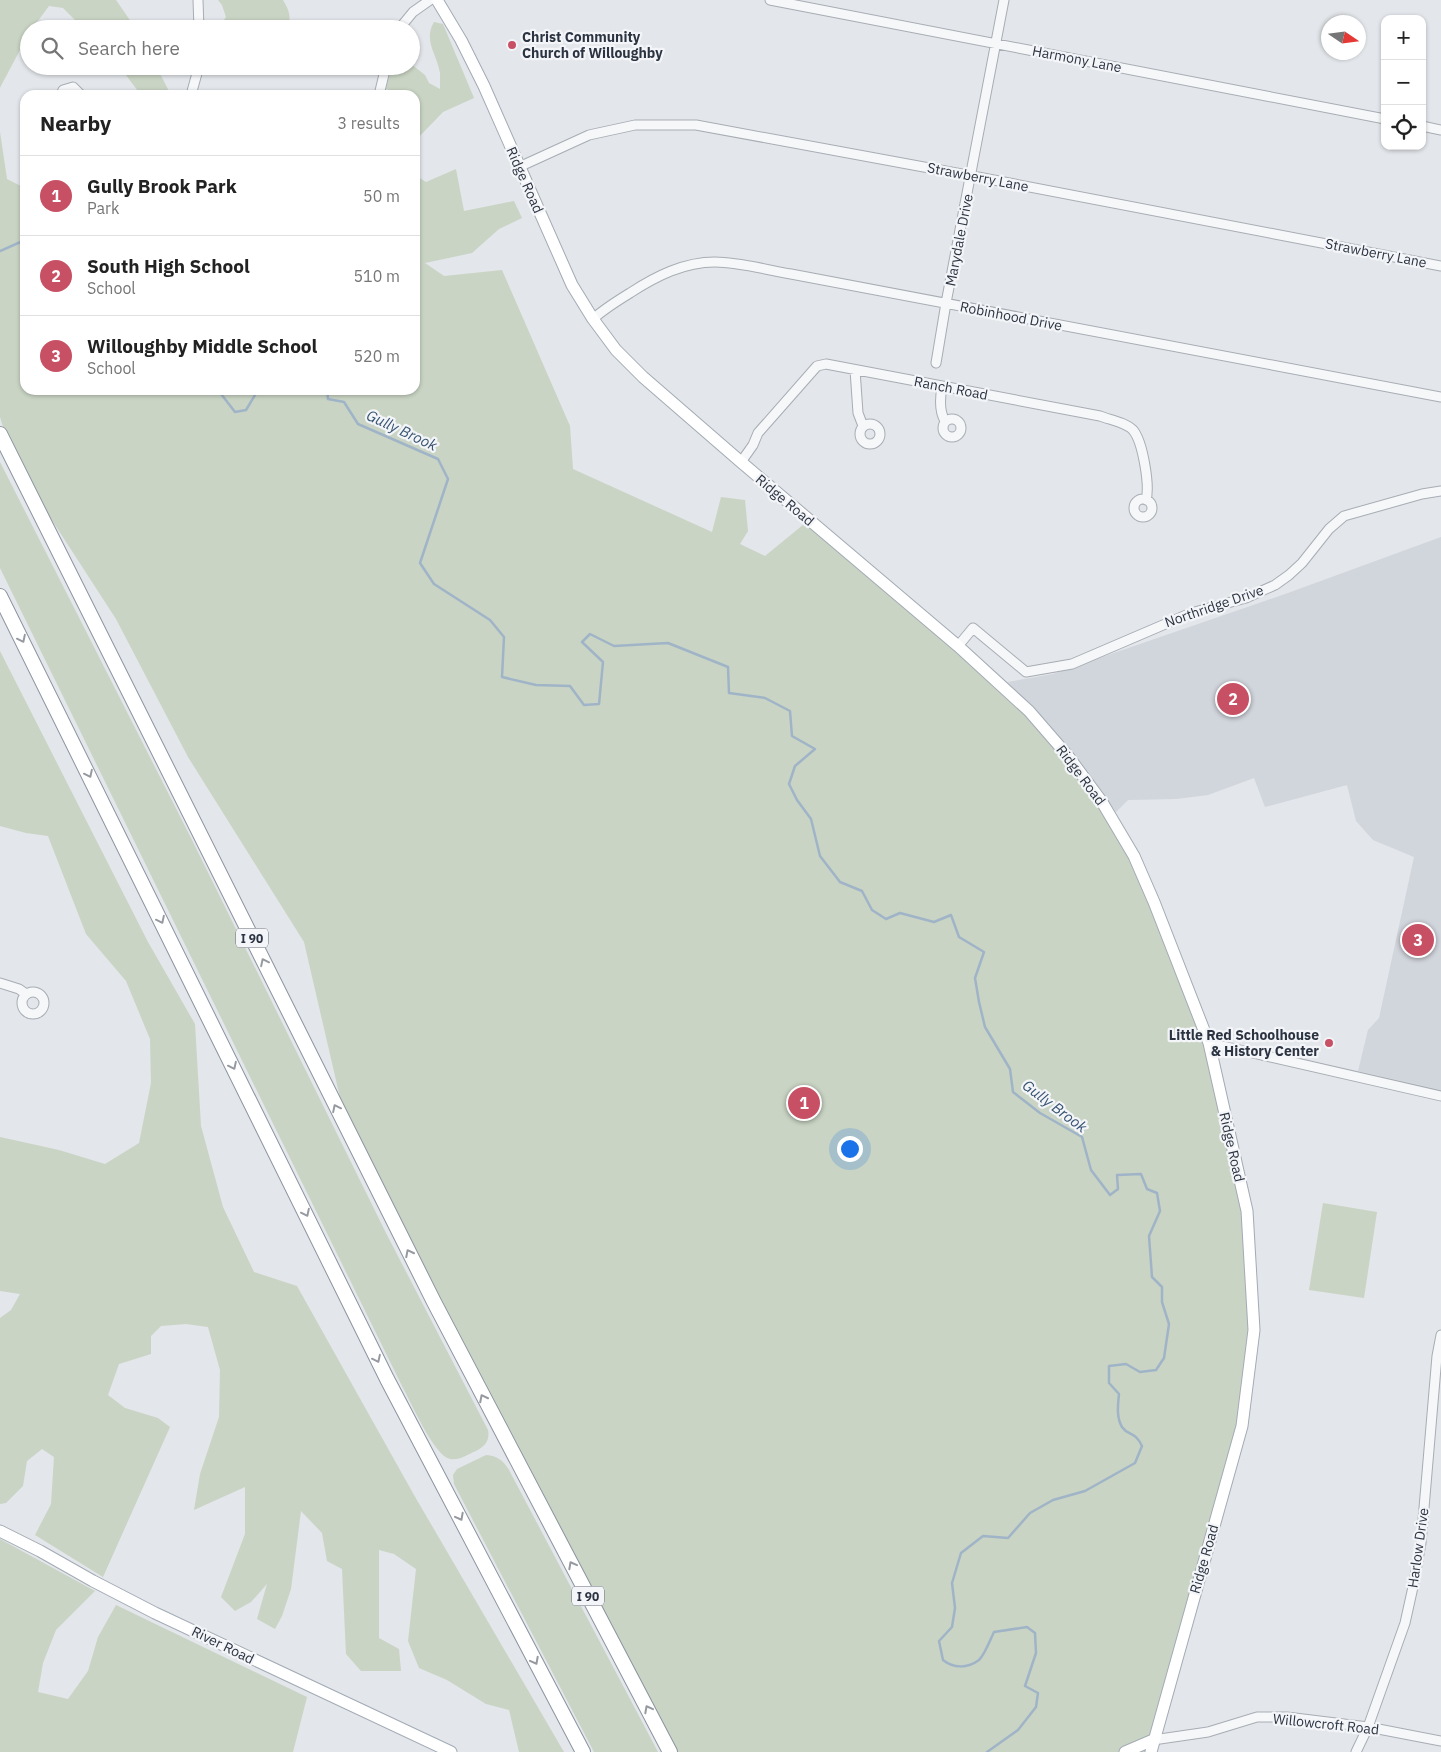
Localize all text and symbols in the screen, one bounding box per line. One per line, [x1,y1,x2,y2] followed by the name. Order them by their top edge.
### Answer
[1321,15,1366,60] north arrow
[1381,15,1426,150] map controls
[1381,15,1426,60] button: +
[20,20,420,75] search box
[522,28,663,62] place label: Christ Community Church of Willoughby
[38,34,66,62] icon: search
[78,36,180,60] text: Search here
[506,39,518,51] marker: Christ Community Church of Willoughby
[1031,41,1124,77] street label: Harmony Lane
[1381,60,1426,105] button: −
[1381,105,1426,150] button: locate
[40,109,111,137] text: Nearby
[337,113,400,133] text: 3 results
[502,144,548,216] street label: Ridge Road
[926,158,1031,196] street label: Strawberry Lane
[87,174,237,198] text: Gully Brook Park
[51,186,61,206] text: 1
[363,186,400,206] text: 50 m
[941,192,977,288] street label: Marydale Drive
[87,198,119,218] text: Park
[1324,234,1429,272] street label: Strawberry Lane
[87,254,250,278] text: South High School
[51,266,61,286] text: 2
[353,266,400,286] text: 510 m
[87,278,136,298] text: School
[958,297,1064,335] street label: Robinhood Drive
[87,334,317,358] text: Willoughby Middle School
[51,346,61,366] text: 3
[353,346,400,366] text: 520 m
[87,358,136,378] text: School
[913,372,989,404] street label: Ranch Road
[364,405,441,455] water label: Gully Brook
[752,470,818,530] street label: Ridge Road
[1162,581,1266,631] street label: Northridge Drive
[16,634,26,643] one-way arrow
[1217,680,1249,718] pin: 2
[1052,741,1110,809] street label: Ridge Road
[83,769,93,778] one-way arrow
[155,915,165,924] one-way arrow
[1402,921,1434,959] pin: 3
[236,928,268,948] road number: I 90
[260,958,270,967] one-way arrow
[1169,1026,1319,1060] place label: Little Red Schoolhouse & History Center
[1323,1037,1335,1049] marker: Little Red Schoolhouse & History Center
[227,1061,237,1070] one-way arrow
[1019,1076,1091,1137] water label: Gully Brook
[788,1084,820,1122] pin: 1
[332,1104,342,1113] one-way arrow
[1215,1110,1249,1184] street label: Ridge Road
[837,1136,863,1162] your location
[299,1208,310,1217] one-way arrow
[405,1249,415,1258] one-way arrow
[371,1354,381,1363] one-way arrow
[479,1394,489,1403] one-way arrow
[1403,1507,1433,1589] street label: Harlow Drive
[454,1512,464,1521] one-way arrow
[1186,1522,1222,1596] street label: Ridge Road
[568,1561,578,1570] one-way arrow
[572,1586,604,1605] road number: I 90
[189,1622,257,1668] street label: River Road
[529,1656,539,1665] one-way arrow
[644,1705,654,1714] one-way arrow
[1272,1709,1380,1739] street label: Willowcroft Road

